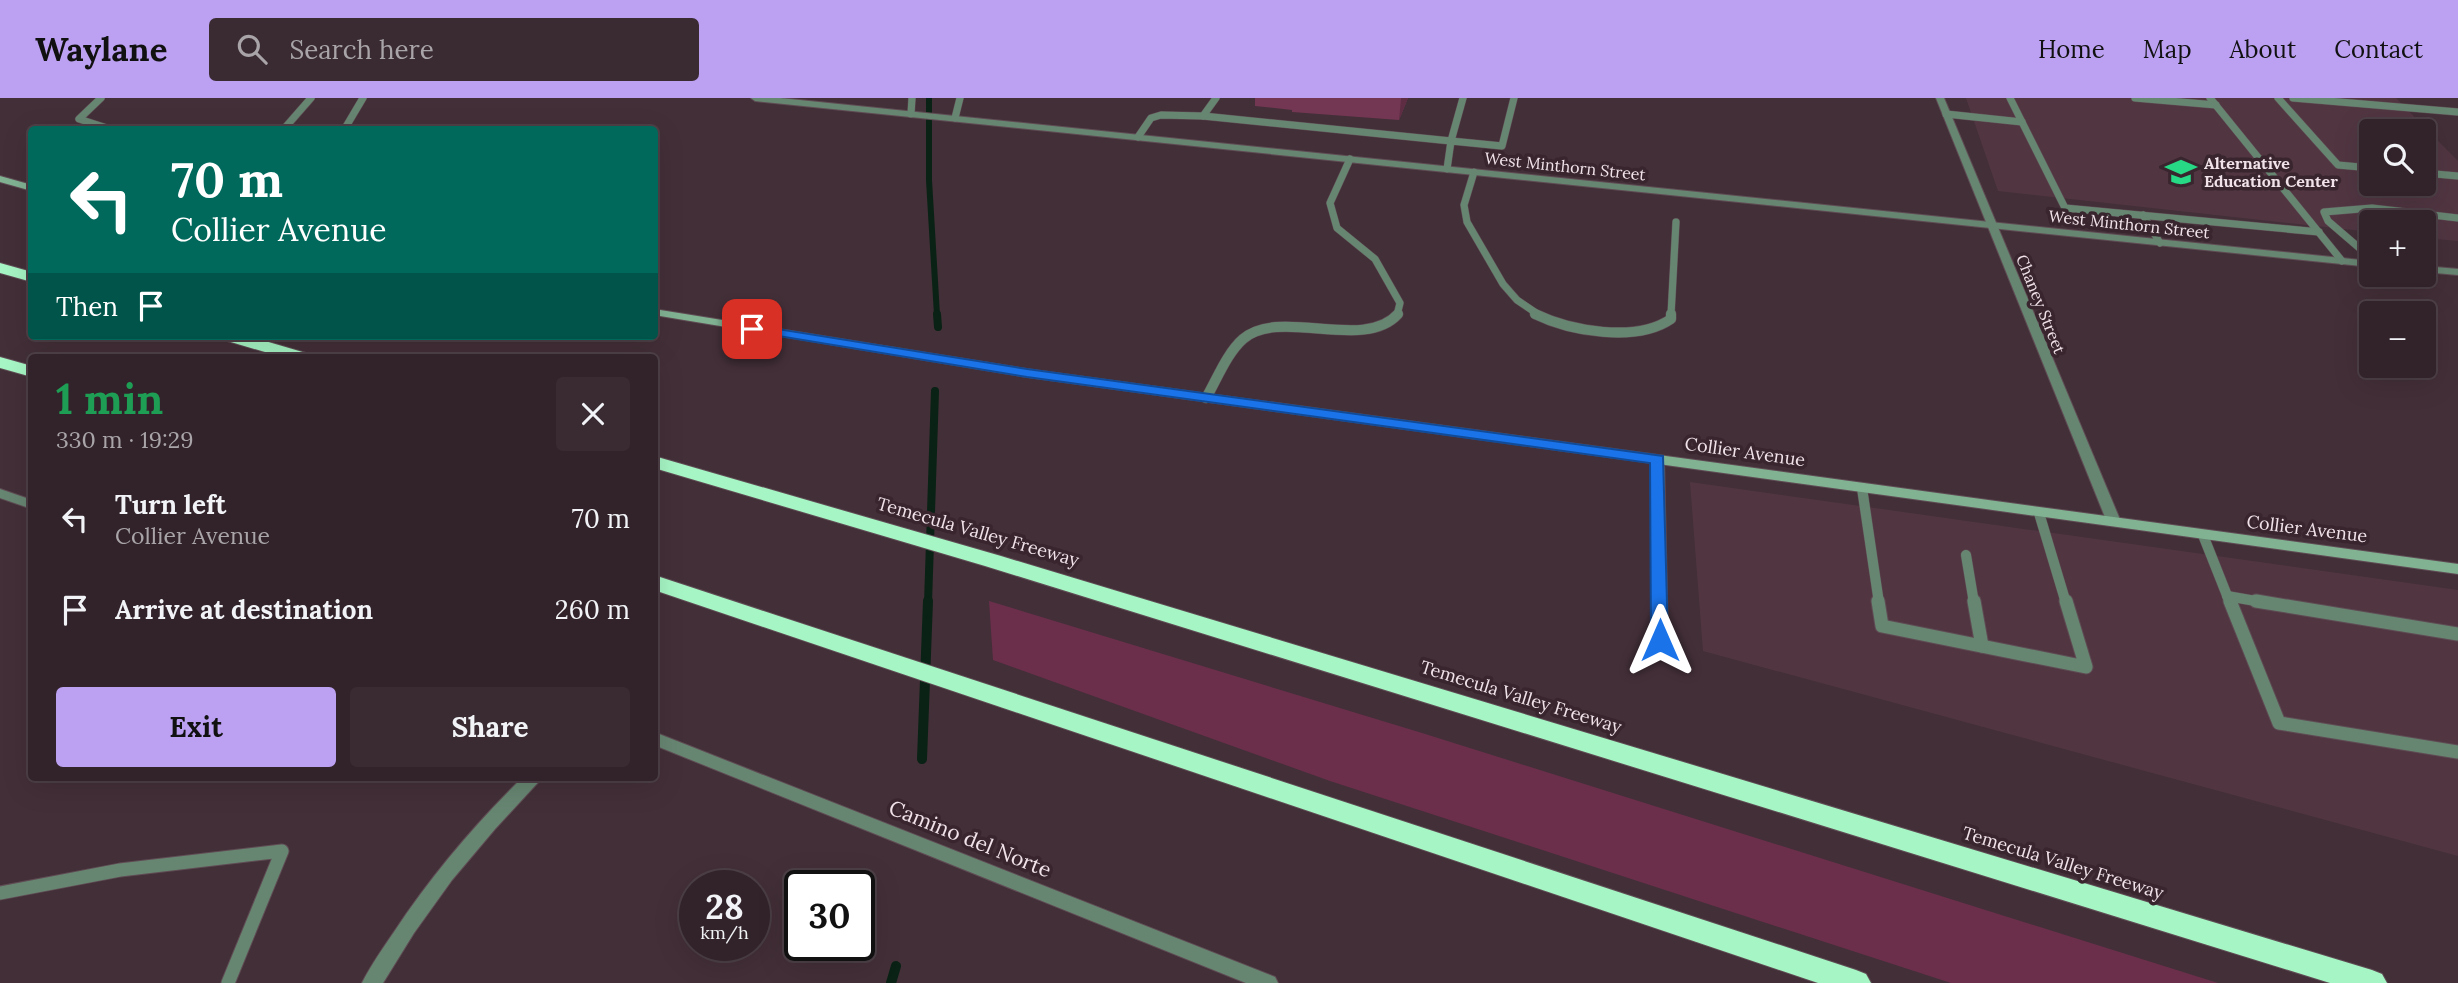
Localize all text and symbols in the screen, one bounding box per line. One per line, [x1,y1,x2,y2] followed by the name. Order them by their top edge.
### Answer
[209,18,699,81] search box
[35,28,167,70] text: Waylane
[233,30,271,68] icon: search
[289,33,434,66] text: Search here
[2038,34,2105,65] text: Home
[2143,34,2192,65] text: Map
[2230,34,2296,65] text: About
[2334,34,2423,65] text: Contact
[2359,119,2436,378] map controls
[2359,119,2436,196] button: search
[171,148,283,210] text: 70 m
[1483,148,1647,184] street label: West Minthorn Street
[2204,153,2338,191] place label: Alternative Education Center
[56,154,147,245] icon: left
[2164,155,2198,189] school or university icon: Alternative Education Center
[2047,206,2211,242] street label: West Minthorn Street
[171,209,387,250] text: Collier Avenue
[2359,210,2436,287] button: +
[2012,251,2070,357] street label: Chaney Street
[132,287,170,325] icon: arrive
[56,290,118,323] text: Then
[722,299,782,359] pin
[2359,301,2436,378] button: −
[733,310,771,348] icon: arrive
[56,372,163,426] text: 1 min
[556,377,630,451] button: close
[56,425,193,454] text: 330 m · 19:29
[1683,432,1807,471] street label: Collier Avenue
[115,488,226,521] text: Turn left
[874,492,1082,572] street label: Temecula Valley Freeway
[56,500,94,538] icon: left
[572,502,630,535] text: 70 m
[2245,510,2369,547] street label: Collier Avenue
[115,521,270,550] text: Collier Avenue
[56,591,94,629] icon: arrive
[115,593,373,626] text: Arrive at destination
[555,593,630,626] text: 260 m
[1623,603,1697,677] position arrow
[1418,655,1625,738] street label: Temecula Valley Freeway
[56,687,336,767] button: Exit
[350,687,630,767] button: Share
[885,794,1055,883] street label: Camino del Norte
[1960,821,2167,904] street label: Temecula Valley Freeway
[784,870,875,961] speed limit sign: 30
[705,884,744,929] text: 28
[700,921,749,944] text: km/h

